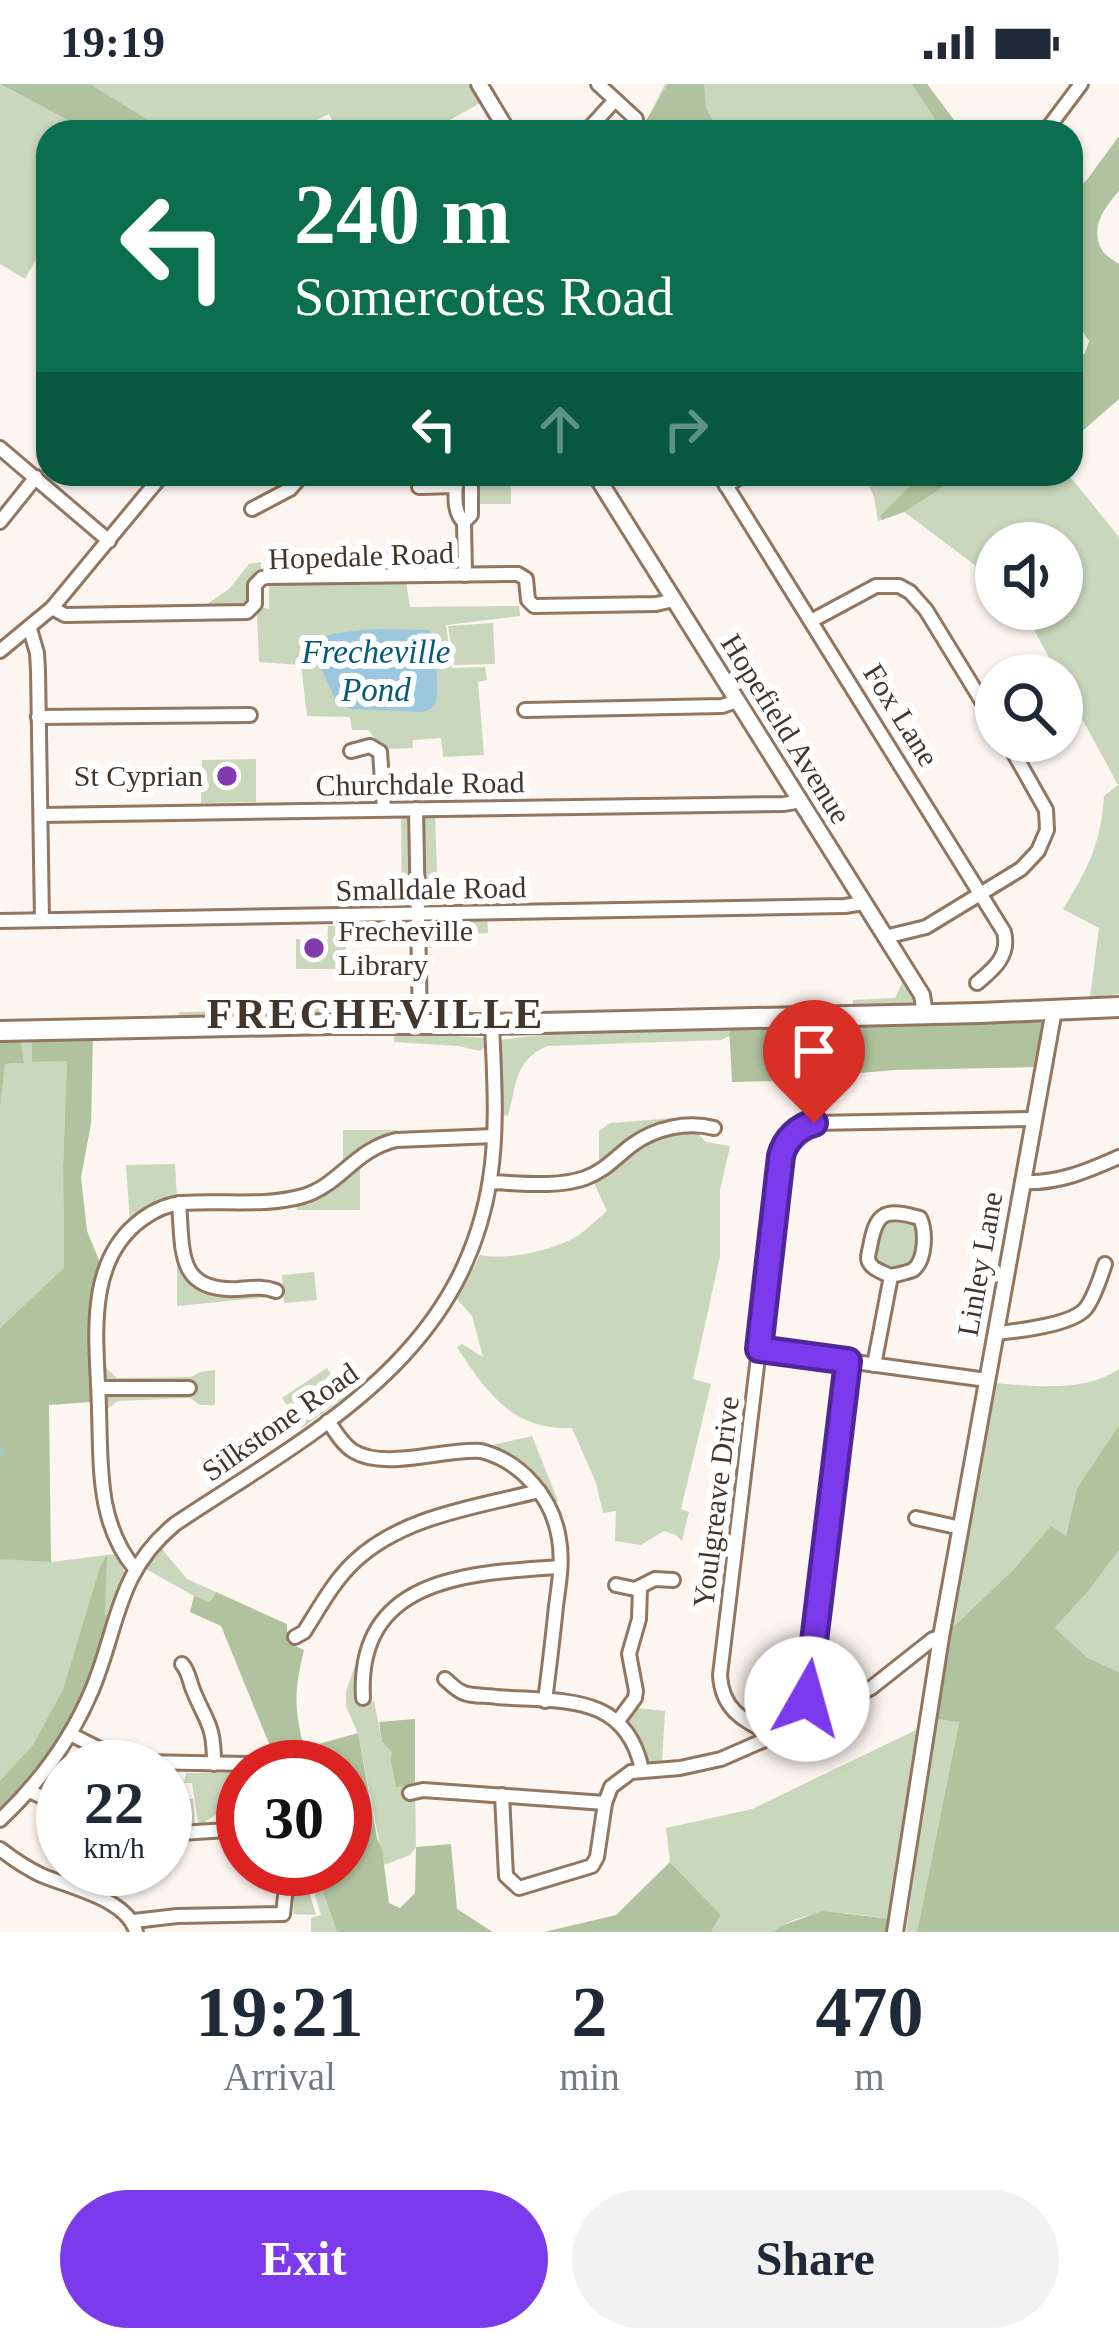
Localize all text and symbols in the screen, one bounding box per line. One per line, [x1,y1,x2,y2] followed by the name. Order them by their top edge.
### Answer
[60,17,165,67] text: 19:19
[96,168,252,324] icon: left
[294,168,511,261] text: 240 m
[294,267,673,327] text: Somercotes Road
[401,396,467,462] icon: left
[527,396,593,462] icon: ahead
[653,396,719,462] icon: right
[975,522,1083,762] map controls
[975,522,1083,630] button: sound
[268,536,454,575] street label: Hopedale Road
[715,628,858,829] street label: Hopefield Avenue
[300,634,451,708] water label: Frecheville Pond
[975,654,1083,762] button: search
[857,658,946,772] street label: Fox Lane
[74,759,203,792] place label: St Cyprian
[214,763,240,789] marker: St Cyprian
[315,765,525,802] street label: Churchdale Road
[335,870,527,907] street label: Smalldale Road
[338,914,473,981] place label: Frecheville Library
[301,935,327,961] marker: Frecheville Library
[207,991,545,1037] district label: FRECHEVILLE
[763,1000,865,1123] pin
[781,1018,847,1084] icon: arrive
[951,1189,1008,1339] street label: Linley Lane
[195,1356,364,1487] street label: Silkstone Road
[686,1394,745,1610] street label: Youlgreave Drive
[744,1636,870,1762] position arrow
[216,1740,372,1896] speed limit sign: 30
[84,1770,144,1836] text: 22
[83,1831,145,1864] text: km/h
[196,1972,364,2052] text: 19:21
[571,1972,607,2052] text: 2
[815,1972,923,2052] text: 470
[223,2055,336,2098] text: Arrival
[559,2055,620,2098] text: min
[854,2055,885,2098] text: m
[60,2190,548,2328] button: Exit
[572,2190,1059,2328] button: Share

